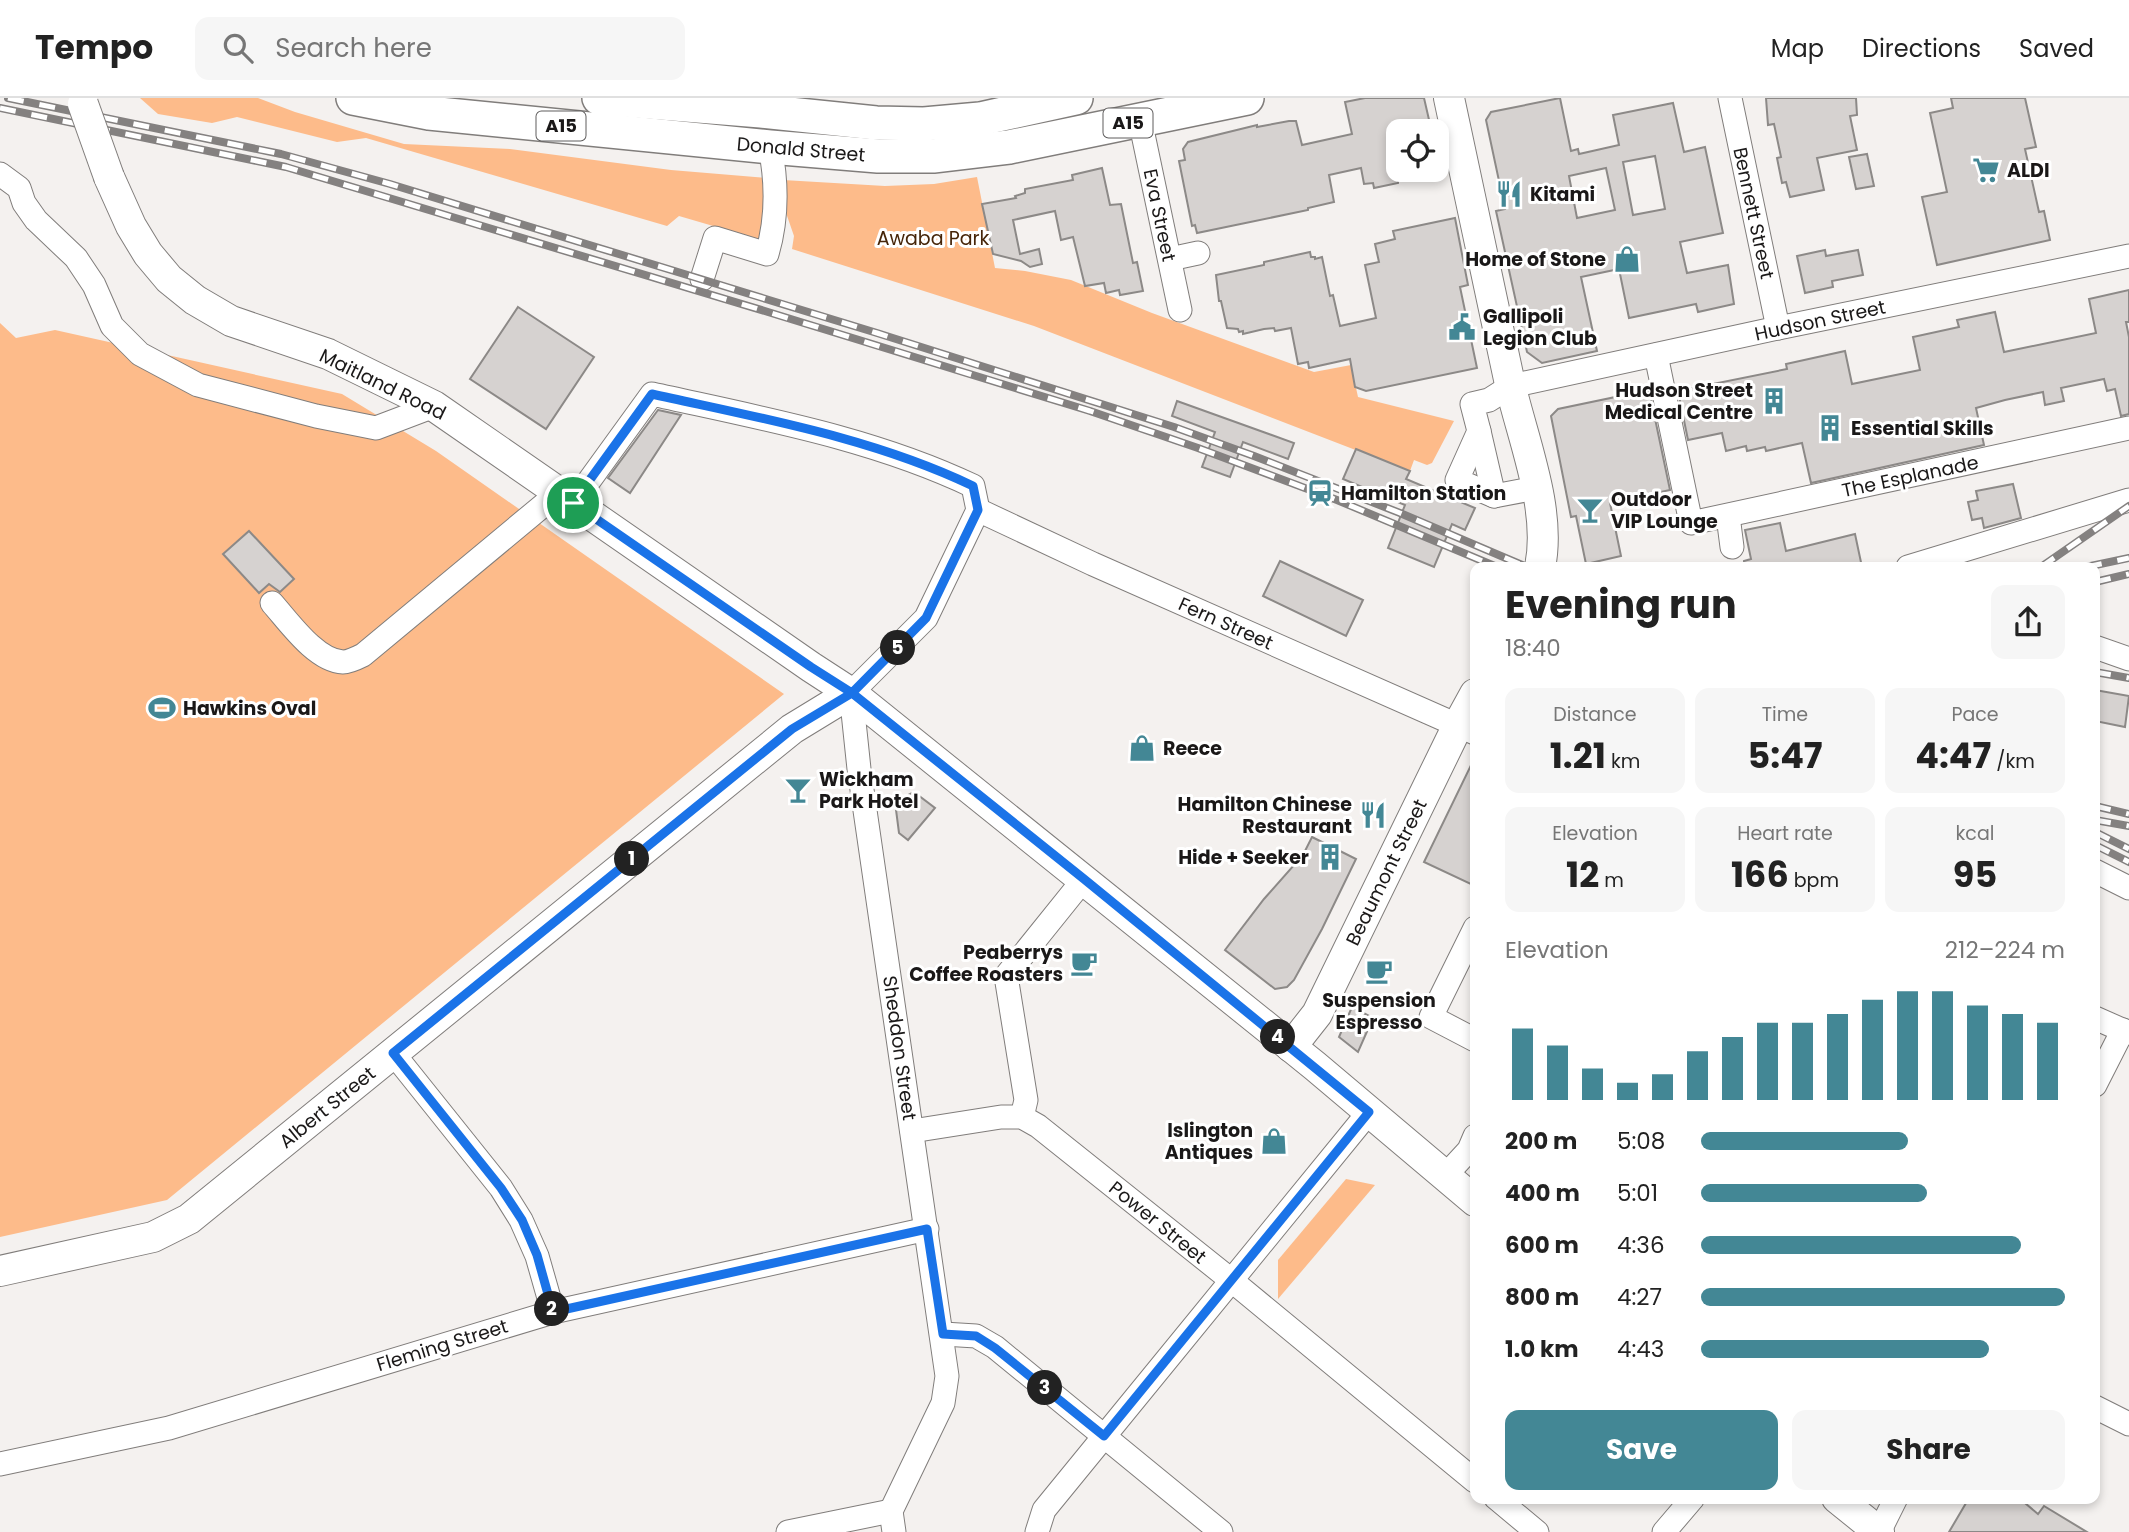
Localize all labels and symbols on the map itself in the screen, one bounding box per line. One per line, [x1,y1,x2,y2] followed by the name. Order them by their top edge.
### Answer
[1104,108,1152,138] road number: A15
[536,111,586,140] road number: A15
[736,130,866,169] street label: Donald Street
[1726,145,1781,282] street label: Bennett Street
[1971,155,2001,185] supermarket icon: ALDI
[2007,157,2049,184] place label: ALDI
[1137,166,1182,264] street label: Eva Street
[1494,179,1524,209] restaurant icon: Kitami
[1530,181,1595,208] place label: Kitami
[877,225,990,252] park label: Awaba Park
[1612,244,1642,274] shop icon: Home of Stone
[1465,246,1606,273] place label: Home of Stone
[1752,293,1888,348] street label: Hudson Street
[1483,303,1597,352] place label: Gallipoli Legion Club
[1447,312,1477,342] public building icon: Gallipoli Legion Club
[315,342,451,427] street label: Maitland Road
[1605,377,1753,426] place label: Hudson Street Medical Centre
[1759,386,1789,416] building icon: Hudson Street Medical Centre
[1815,413,1845,443] building icon: Essential Skills
[1851,415,1994,442] place label: Essential Skills
[1839,449,1981,504] street label: The Esplanade
[543,473,603,533] pin
[1305,478,1335,508] station icon: Hamilton Station
[1341,480,1506,507] place label: Hamilton Station
[1611,486,1718,535] place label: Outdoor VIP Lounge
[1575,495,1605,525] bar icon: Outdoor VIP Lounge
[1174,591,1278,656] street label: Fern Street
[880,630,916,666] pin: 5
[147,693,177,723] sports icon: Hawkins Oval
[183,695,316,722] place label: Hawkins Oval
[1127,733,1157,763] shop icon: Reece
[1163,735,1222,762] place label: Reece
[819,766,919,815] place label: Wickham Park Hotel
[783,775,813,805] bar icon: Wickham Park Hotel
[1178,791,1352,840] place label: Hamilton Chinese Restaurant
[1339,794,1434,950] street label: Beaumont Street
[1358,800,1388,830] restaurant icon: Hamilton Chinese Restaurant
[614,842,650,876] pin: 1
[1315,842,1345,872] building icon: Hide + Seeker
[1178,844,1309,871] place label: Hide + Seeker
[909,939,1063,988] place label: Peaberrys Coffee Roasters
[1069,948,1099,978] cafe icon: Peaberrys Coffee Roasters
[1364,956,1394,986] cafe icon: Suspension Espresso
[876,974,923,1122] street label: Sheddon Street
[1322,987,1436,1036] place label: Suspension Espresso
[1260,1020,1296,1054] pin: 4
[273,1060,381,1155] street label: Albert Street
[1165,1117,1253,1166] place label: Islington Antiques
[1259,1126,1289,1156] shop icon: Islington Antiques
[1103,1175,1212,1270] street label: Power Street
[534,1292,570,1326] pin: 2
[373,1313,511,1378] street label: Fleming Street
[1028,1370,1062,1406] pin: 3

